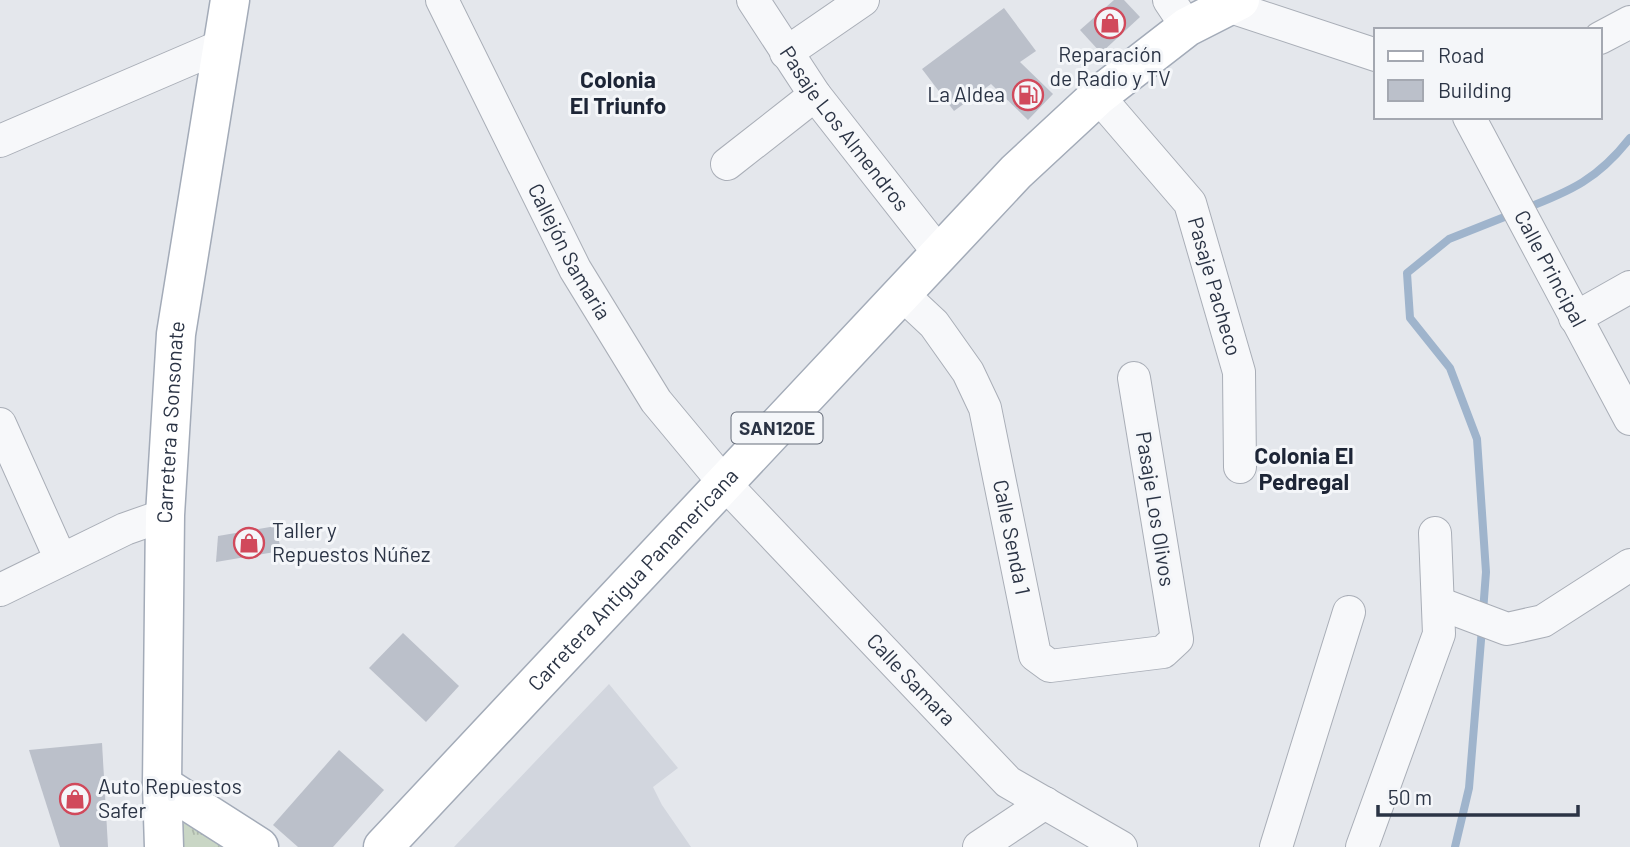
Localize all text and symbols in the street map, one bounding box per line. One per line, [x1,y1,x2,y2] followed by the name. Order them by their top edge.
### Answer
[1093,6,1127,40] shop icon: Reparación de Radio y TV
[1374,28,1602,119] legend
[775,41,915,216] street label: Pasaje Los Almendros
[1049,41,1171,90] place label: Reparación de Radio y TV
[1438,42,1484,67] text: Road
[570,65,666,119] district label: Colonia El Triunfo
[1438,77,1512,102] text: Building
[1011,78,1045,112] fuel station icon: La Aldea
[927,81,1005,106] place label: La Aldea
[524,179,617,324] street label: Callejón Samaria
[1510,205,1593,331] street label: Calle Principal
[1184,214,1248,358] street label: Pasaje Pacheco
[151,319,189,524] street label: Carretera a Sonsonate
[732,412,822,444] road number: SAN120E
[1132,429,1181,588] street label: Pasaje Los Olivos
[1254,441,1354,495] district label: Colonia El Pedregal
[522,463,742,695] street label: Carretera Antigua Panamericana
[989,477,1036,597] street label: Calle Senda 1
[272,517,430,566] place label: Taller y Repuestos Núñez
[232,526,266,560] shop icon: Taller y Repuestos Núñez
[862,627,962,730] street label: Calle Samara
[98,773,242,822] place label: Auto Repuestos Safer
[1378,774,1578,818] scale bar
[58,782,92,816] shop icon: Auto Repuestos Safer
[1388,784,1432,809] text: 50 m

